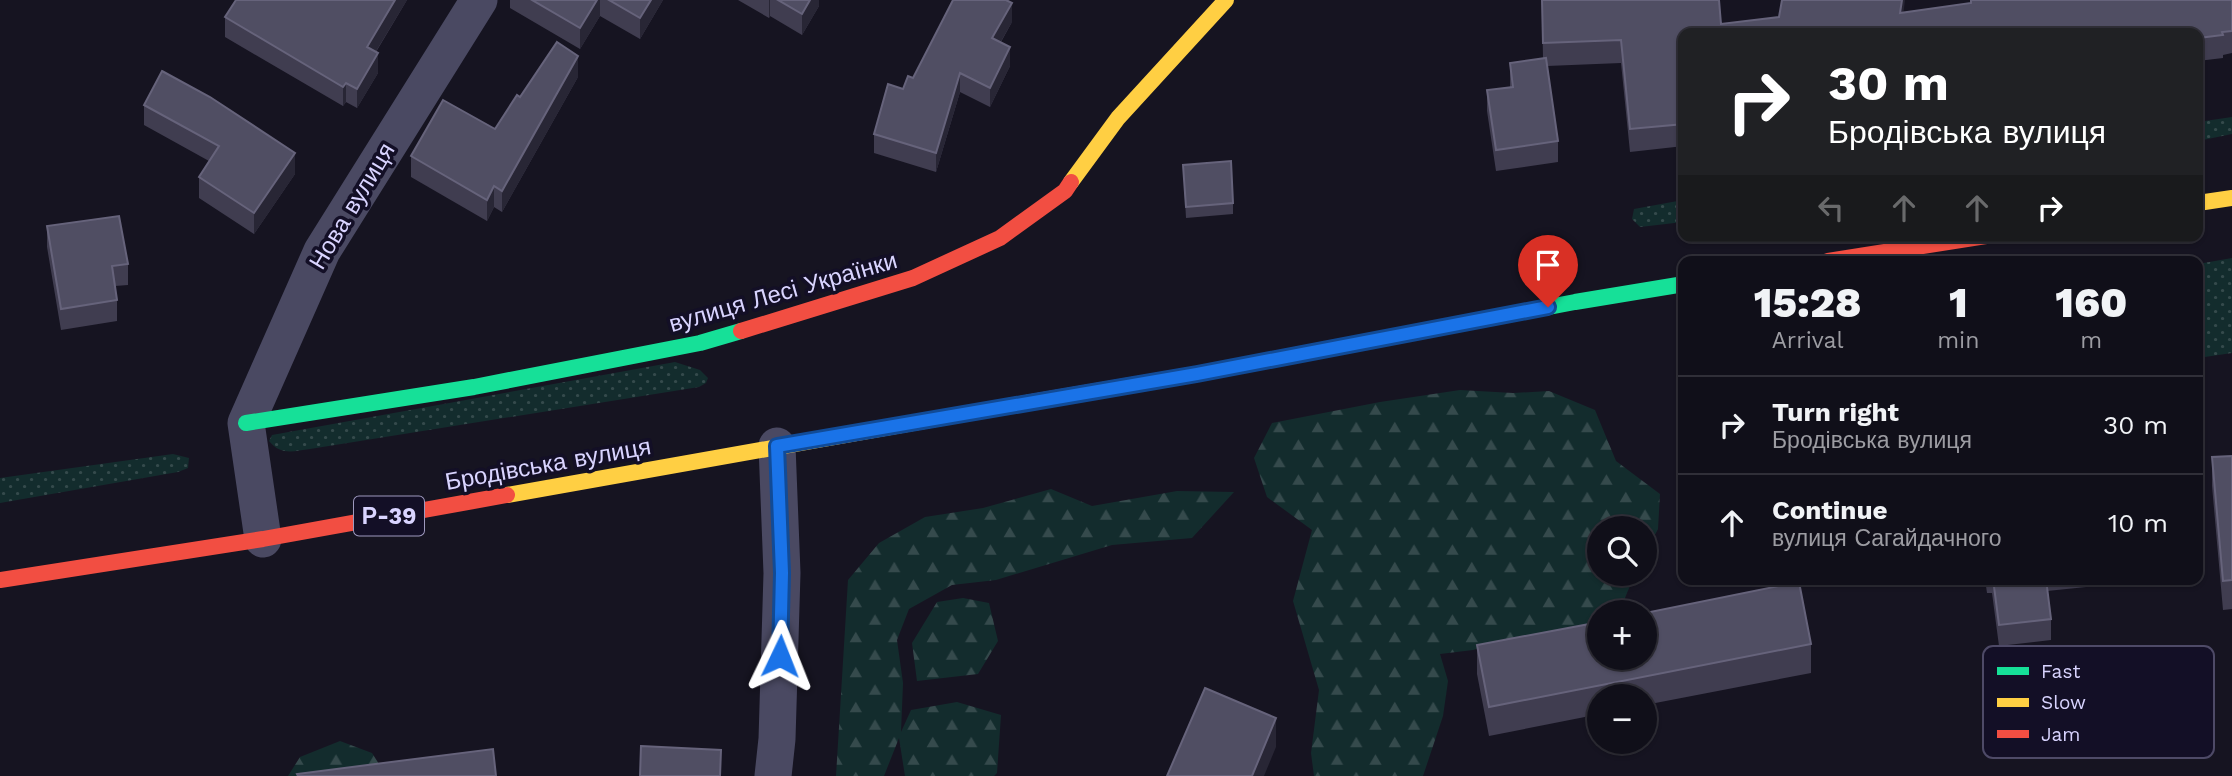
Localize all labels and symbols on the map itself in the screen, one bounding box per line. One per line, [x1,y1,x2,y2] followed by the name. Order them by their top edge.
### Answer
[303,138,401,274] street label: Нова вулиця
[1518,235,1578,307] pin
[666,246,900,338] street label: вулиця Лесі Українки
[443,432,653,496] street label: Бродівська вулиця
[354,496,424,536] road number: Р-39
[743,619,817,693] position arrow
[1983,646,2214,758] legend
[2041,660,2080,683] text: Fast
[2041,691,2086,714] text: Slow
[2041,723,2080,746] text: Jam

